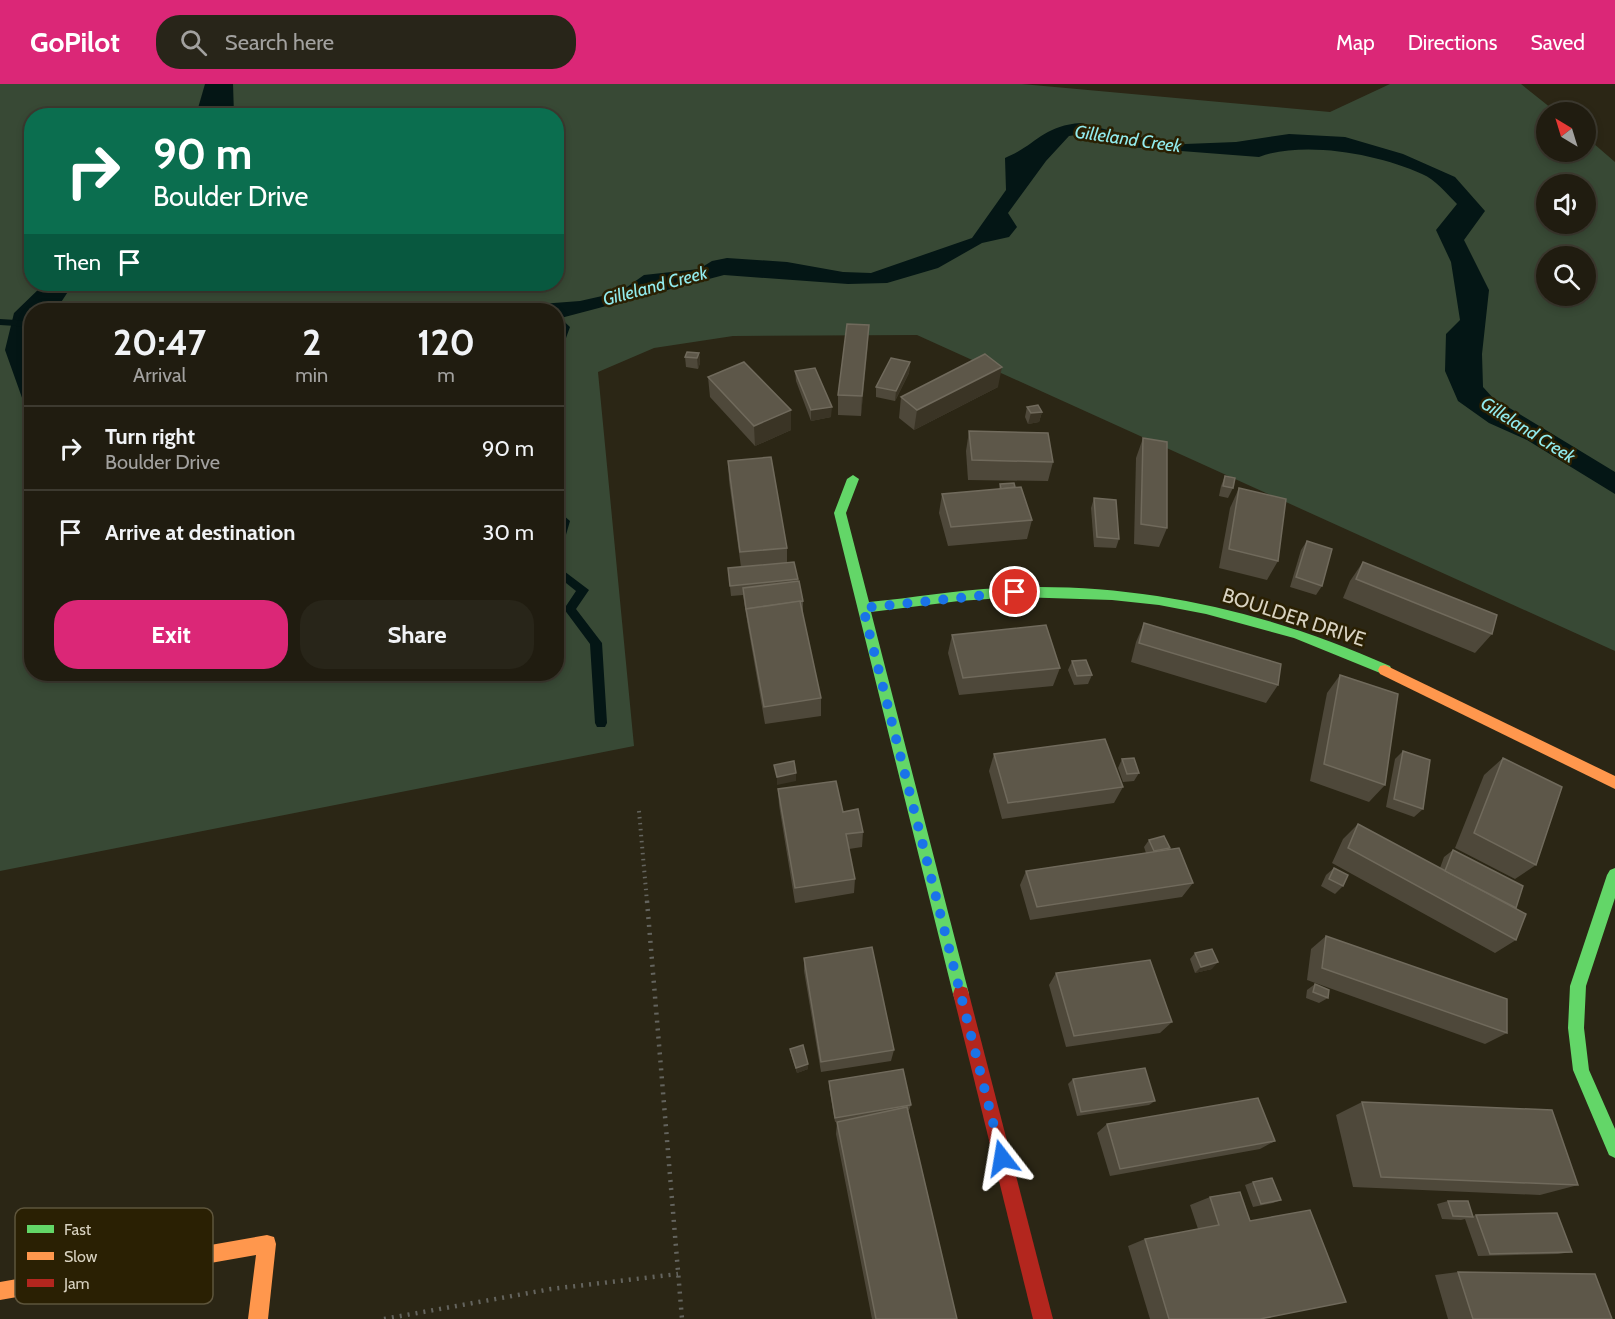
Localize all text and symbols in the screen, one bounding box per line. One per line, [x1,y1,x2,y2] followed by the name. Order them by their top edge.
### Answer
[156,15,576,69] search box
[30,25,120,59] text: GoPilot
[177,26,210,59] icon: search
[225,29,334,56] text: Search here
[1336,30,1375,55] text: Map
[1408,30,1497,55] text: Directions
[1530,30,1585,55] text: Saved
[1536,102,1596,162] north arrow
[1536,102,1596,306] map controls
[1073,121,1184,158] water label: Gilleland Creek
[153,128,252,180] text: 90 m
[54,132,132,210] icon: right
[1536,174,1596,234] button: sound
[153,180,308,213] text: Boulder Drive
[113,246,146,279] icon: arrive
[1536,246,1596,306] button: search
[54,249,101,276] text: Then
[600,261,711,311] water label: Gilleland Creek
[113,320,206,364] text: 20:47
[302,320,321,364] text: 2
[417,320,475,364] text: 120
[133,363,186,387] text: Arrival
[295,363,328,387] text: min
[437,363,455,387] text: m
[1477,392,1580,468] water label: Gilleland Creek
[105,423,195,450] text: Turn right
[54,432,87,465] icon: right
[482,435,534,462] text: 90 m
[105,450,220,474] text: Boulder Drive
[54,516,87,549] icon: arrive
[105,519,295,546] text: Arrive at destination
[482,519,534,546] text: 30 m
[989,566,1040,617] pin
[998,575,1031,608] icon: arrive
[1219,583,1369,651] street label: BOULDER DRIVE
[54,600,288,669] button: Exit
[300,600,534,669] button: Share
[970,1126,1034,1190] position arrow
[15,1208,213,1304] legend
[64,1220,92,1239] text: Fast
[64,1247,98,1266] text: Slow
[63,1274,90,1293] text: Jam

